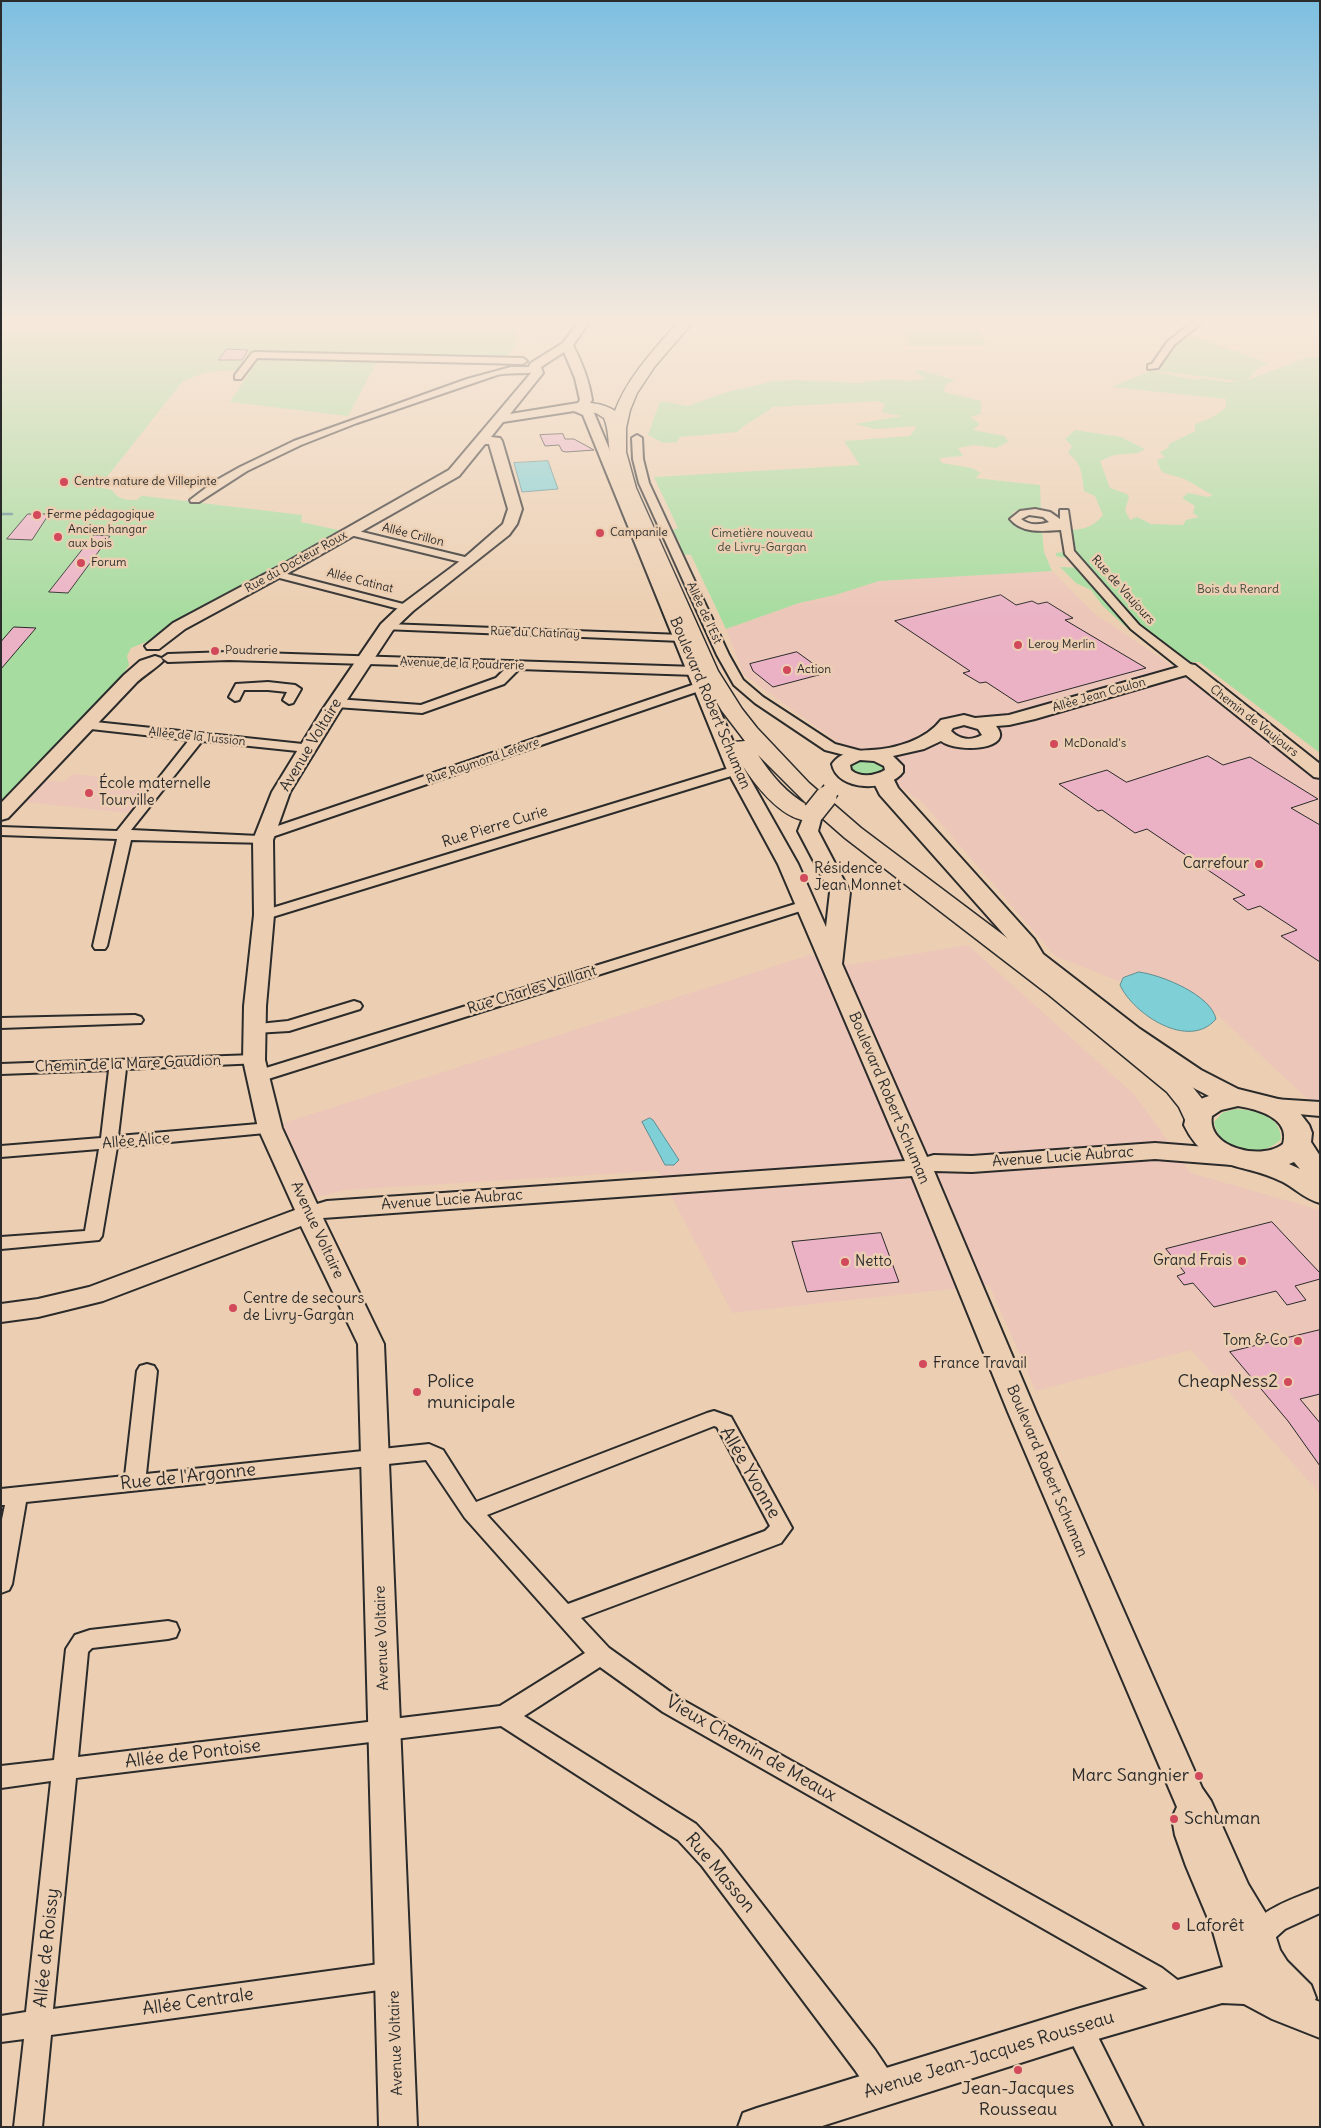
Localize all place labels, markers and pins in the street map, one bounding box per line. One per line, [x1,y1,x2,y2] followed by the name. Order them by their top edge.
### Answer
[74,475,217,489] place label: Centre nature de Villepinte
[58,476,70,488] marker: Centre nature de Villepinte
[47,508,154,522] place label: Ferme pédagogique
[31,509,43,521] marker: Ferme pédagogique
[68,523,147,551] place label: Ancien hangar aux bois
[610,526,668,540] place label: Campanile
[594,527,606,539] marker: Campanile
[52,531,64,543] marker: Ancien hangar aux bois
[91,556,126,570] place label: Forum
[75,557,87,569] marker: Forum
[1028,638,1095,652] place label: Leroy Merlin
[1012,639,1024,651] marker: Leroy Merlin
[225,644,278,658] place label: Poudrerie
[209,645,221,657] marker: Poudrerie
[797,663,831,677] place label: Action
[781,664,793,676] marker: Action
[1064,737,1126,751] place label: McDonald's
[1048,738,1060,750] marker: McDonald's
[99,775,211,810] place label: École maternelle Tourville
[83,787,95,799] marker: École maternelle Tourville
[1183,855,1249,873] place label: Carrefour
[1253,858,1265,870] marker: Carrefour
[814,860,902,895] place label: Résidence Jean Monnet
[798,872,810,884] marker: Résidence Jean Monnet
[1153,1252,1232,1270] place label: Grand Frais
[855,1253,892,1271] place label: Netto
[1236,1255,1248,1267] marker: Grand Frais
[839,1256,851,1268] marker: Netto
[243,1290,364,1325] place label: Centre de secours de Livry-Gargan
[227,1302,239,1314] marker: Centre de secours de Livry-Gargan
[1223,1332,1288,1350] place label: Tom & Co
[1292,1335,1304,1347] marker: Tom & Co
[933,1355,1027,1373] place label: France Travail
[917,1358,929,1370] marker: France Travail
[427,1371,515,1414] place label: Police municipale
[1177,1371,1278,1393] place label: CheapNess2
[1282,1376,1294,1388] marker: CheapNess2
[411,1386,423,1398] marker: Police municipale
[1071,1765,1189,1787] place label: Marc Sangnier
[1193,1770,1205,1782] marker: Marc Sangnier
[1184,1808,1260,1830] place label: Schuman
[1168,1813,1180,1825] marker: Schuman
[1186,1915,1244,1937] place label: Laforêt
[1170,1920,1182,1932] marker: Laforêt
[1012,2064,1024,2076] marker: Jean-Jacques Rousseau
[962,2078,1074,2120] place label: Jean-Jacques Rousseau

